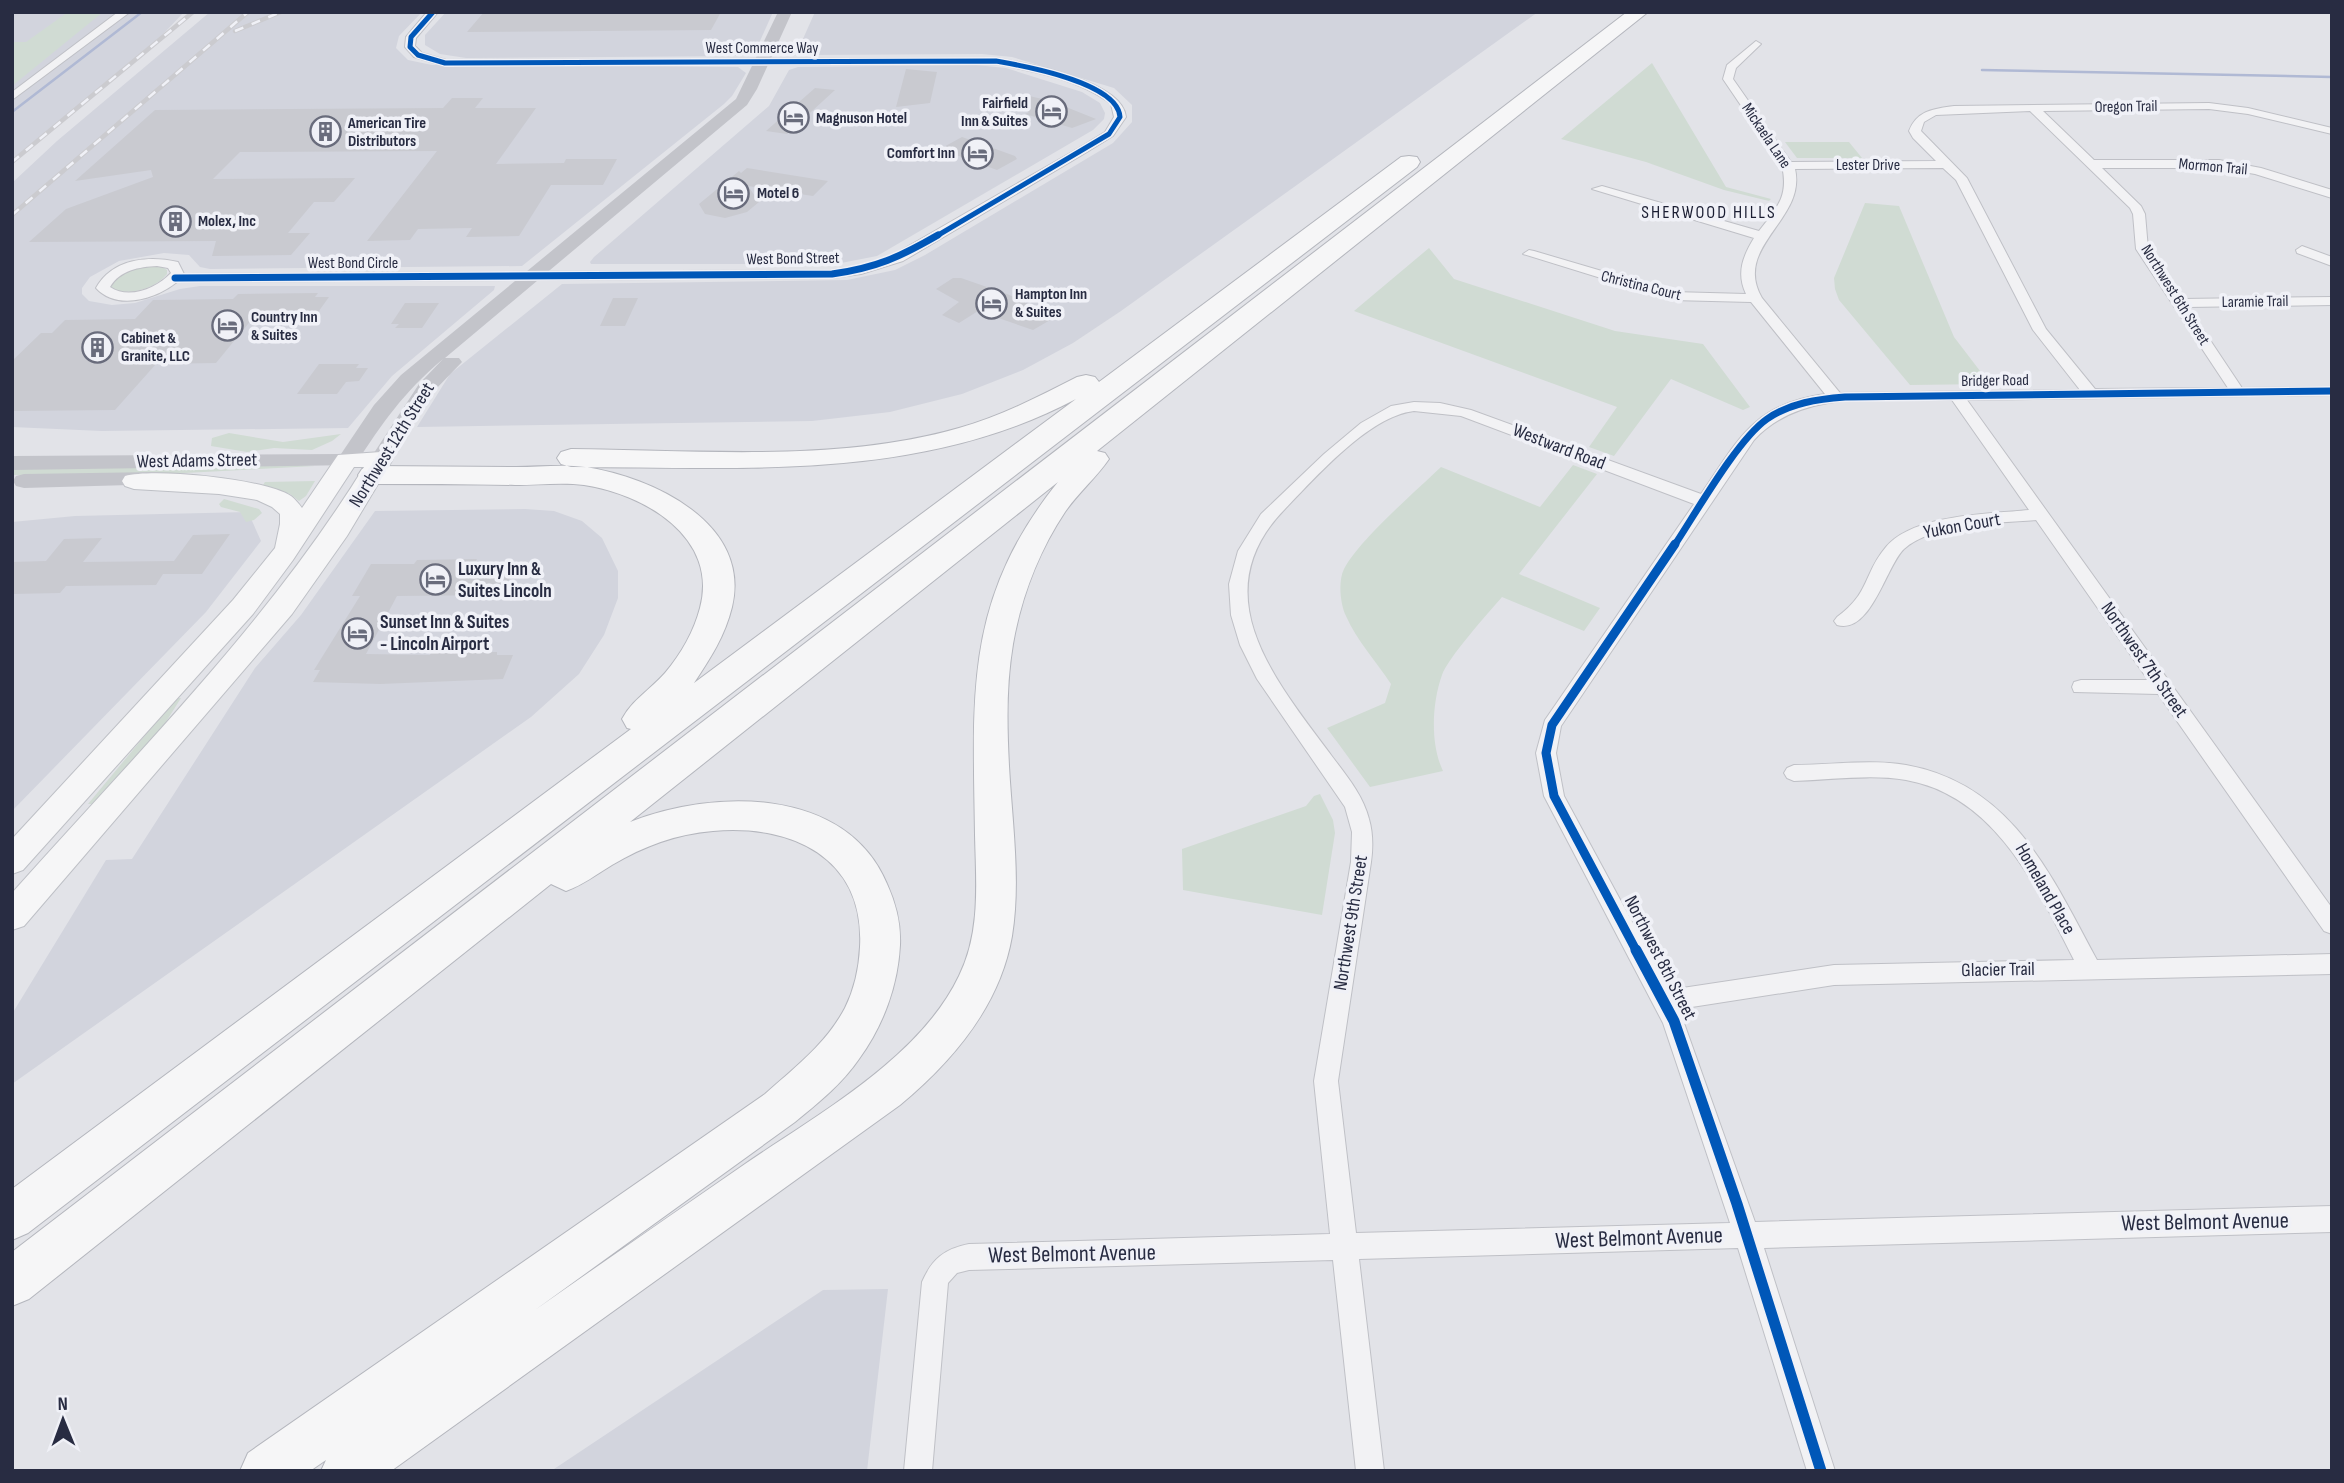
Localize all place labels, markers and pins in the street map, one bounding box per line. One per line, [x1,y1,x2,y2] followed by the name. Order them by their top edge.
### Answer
[961,94,1028,131] place label: Fairfield Inn & Suites
[1034,95,1068,129] hotel icon: Fairfield Inn & Suites
[776,101,810,135] hotel icon: Magnuson Hotel
[816,109,907,128] place label: Magnuson Hotel
[347,114,426,151] place label: American Tire Distributors
[308,115,342,149] building icon: American Tire Distributors
[961,136,995,170] hotel icon: Comfort Inn
[887,144,955,163] place label: Comfort Inn
[717,176,751,210] hotel icon: Motel 6
[757,184,799,203] place label: Motel 6
[158,204,192,238] building icon: Molex, Inc
[198,212,256,231] place label: Molex, Inc
[1015,285,1087,322] place label: Hampton Inn & Suites
[975,286,1009,320] hotel icon: Hampton Inn & Suites
[251,308,318,345] place label: Country Inn & Suites
[211,309,245,343] hotel icon: Country Inn & Suites
[121,329,190,366] place label: Cabinet & Granite, LLC
[81,330,115,364] building icon: Cabinet & Granite, LLC
[458,558,552,603] place label: Luxury Inn & Suites Lincoln
[418,563,452,597] hotel icon: Luxury Inn & Suites Lincoln
[380,611,509,656] place label: Sunset Inn & Suites - Lincoln Airport
[340,616,374,650] hotel icon: Sunset Inn & Suites - Lincoln Airport

